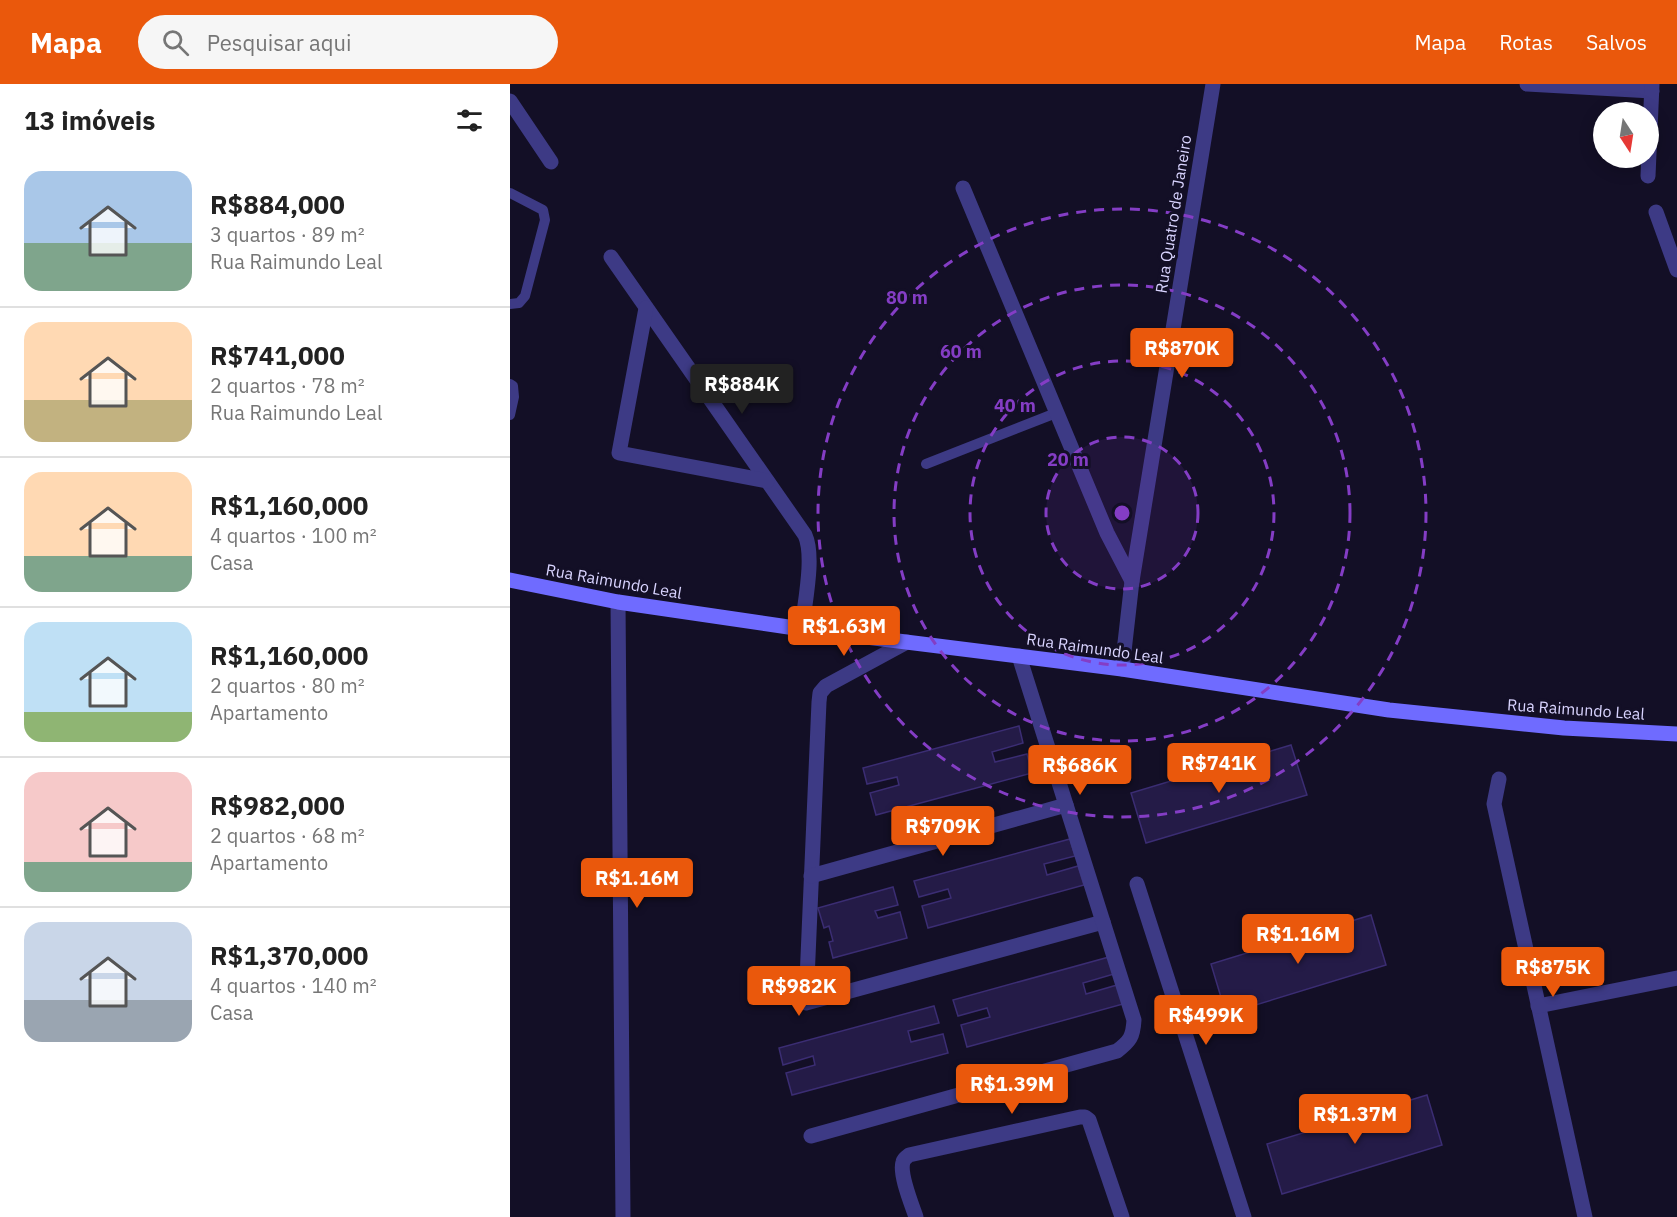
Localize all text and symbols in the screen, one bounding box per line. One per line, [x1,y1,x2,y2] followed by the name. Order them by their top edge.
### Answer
[138,15,558,69] search box
[30,24,102,61] text: Mapa
[159,26,192,59] icon: search
[207,28,352,57] text: Pesquisar aqui
[1415,28,1466,56] text: Mapa
[1499,28,1553,56] text: Rotas
[1586,28,1647,56] text: Salvos
[1593,102,1659,168] north arrow
[1593,102,1659,168] map controls
[24,103,155,137] text: 13 imóveis
[453,104,486,137] icon: filters
[1151,133,1195,295] street label: Rua Quatro de Janeiro
[210,187,345,221] text: R$884,000
[72,195,144,267] icon: home
[210,221,365,248] text: 3 quartos · 89 m²
[210,248,382,275] text: Rua Raimundo Leal
[886,286,928,309] text: 80 m
[1133,328,1231,379] pin: R$870K
[1144,334,1220,361] text: R$870K
[210,338,345,372] text: R$741,000
[940,340,982,363] text: 60 m
[72,346,144,418] icon: home
[693,364,791,415] pin: R$884K
[704,370,780,397] text: R$884K
[210,372,365,399] text: 2 quartos · 78 m²
[994,394,1036,417] text: 40 m
[210,399,382,426] text: Rua Raimundo Leal
[1047,448,1089,471] text: 20 m
[210,488,368,522] text: R$1,160,000
[72,496,144,568] icon: home
[1112,503,1132,523] centre of rings
[210,522,377,549] text: 4 quartos · 100 m²
[210,549,254,576] text: Casa
[544,559,684,603] street label: Rua Raimundo Leal
[789,606,899,657] pin: R$1.63M
[802,612,886,639] text: R$1.63M
[1025,628,1165,668] street label: Rua Raimundo Leal
[210,638,368,672] text: R$1,160,000
[72,646,144,718] icon: home
[210,672,365,699] text: 2 quartos · 80 m²
[1506,694,1646,724] street label: Rua Raimundo Leal
[210,699,328,726] text: Apartamento
[1170,743,1268,794] pin: R$741K
[1031,745,1129,796] pin: R$686K
[1181,749,1257,776] text: R$741K
[1042,751,1118,778] text: R$686K
[210,788,345,822] text: R$982,000
[72,796,144,868] icon: home
[894,806,992,857] pin: R$709K
[905,812,981,839] text: R$709K
[210,822,365,849] text: 2 quartos · 68 m²
[210,849,328,876] text: Apartamento
[582,858,692,909] pin: R$1.16M
[595,864,679,891] text: R$1.16M
[1243,914,1353,965] pin: R$1.16M
[1256,920,1340,947] text: R$1.16M
[210,938,368,972] text: R$1,370,000
[72,946,144,1018] icon: home
[1504,947,1602,998] pin: R$875K
[1515,953,1591,980] text: R$875K
[750,966,848,1017] pin: R$982K
[210,972,377,999] text: 4 quartos · 140 m²
[761,972,837,999] text: R$982K
[1157,995,1255,1046] pin: R$499K
[210,999,254,1026] text: Casa
[1168,1001,1244,1028] text: R$499K
[957,1064,1067,1115] pin: R$1.39M
[970,1070,1054,1097] text: R$1.39M
[1300,1094,1410,1145] pin: R$1.37M
[1313,1100,1397,1127] text: R$1.37M

